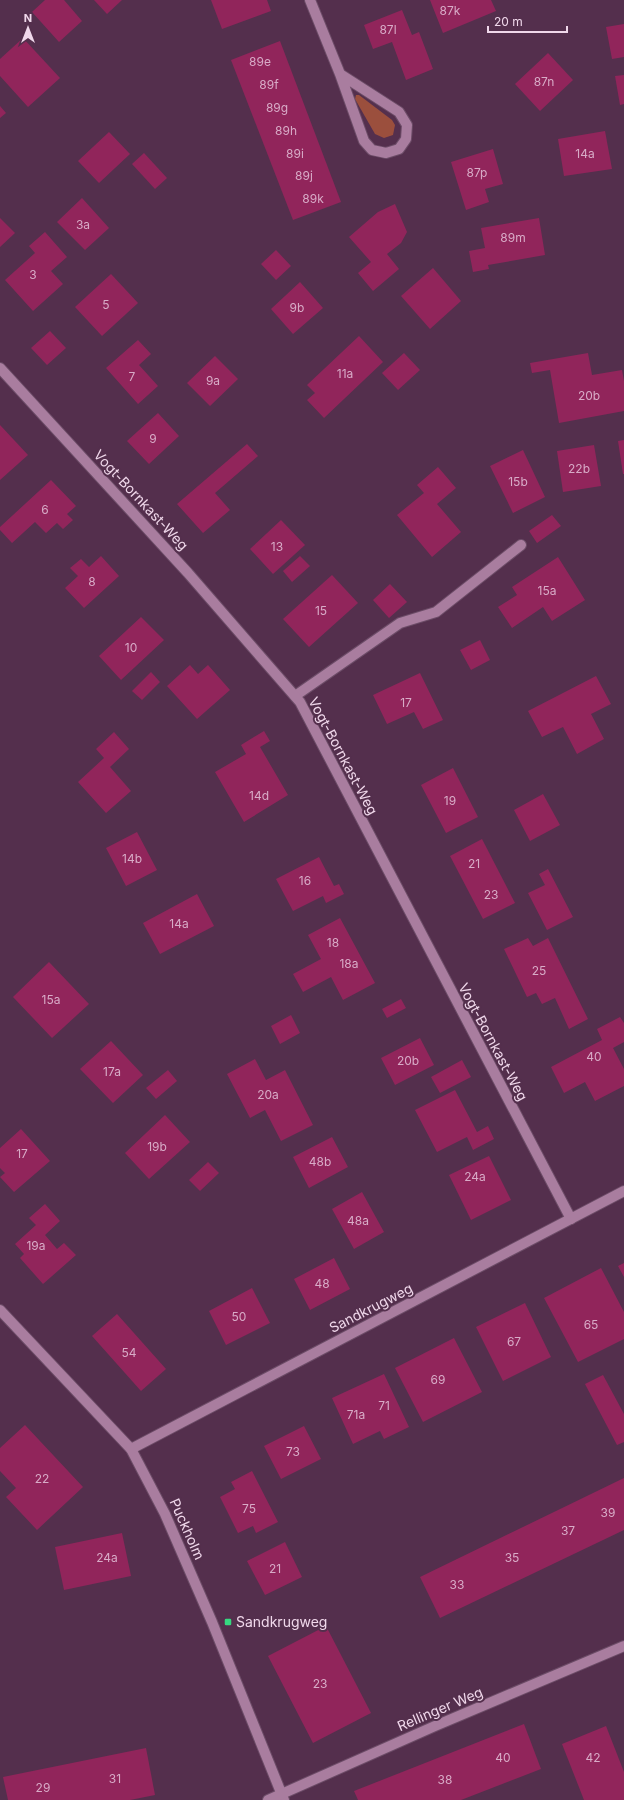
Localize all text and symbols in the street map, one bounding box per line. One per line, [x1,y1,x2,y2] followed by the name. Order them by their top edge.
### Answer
[440,3,461,18] house number: 87k
[8,8,48,48] north arrow
[488,8,567,34] scale bar
[24,11,32,25] text: N
[494,14,523,29] text: 20 m
[379,22,397,37] house number: 87l
[249,54,271,69] house number: 89e
[534,74,554,89] house number: 87n
[259,77,279,92] house number: 89f
[266,100,288,115] house number: 89g
[275,123,297,138] house number: 89h
[286,146,304,161] house number: 89i
[575,146,595,161] house number: 14a
[467,165,487,180] house number: 87p
[295,168,313,183] house number: 89j
[302,191,324,206] house number: 89k
[76,217,90,232] house number: 3a
[500,230,526,245] house number: 89m
[29,267,37,282] house number: 3
[102,297,110,312] house number: 5
[290,300,304,315] house number: 9b
[337,366,353,381] house number: 11a
[129,369,136,384] house number: 7
[206,373,220,388] house number: 9a
[578,388,600,403] house number: 20b
[149,431,157,446] house number: 9
[91,446,192,553] street label: Vogt-Bornkast-Weg
[568,461,590,476] house number: 22b
[508,474,528,489] house number: 15b
[41,502,49,517] house number: 6
[271,539,283,554] house number: 13
[88,574,96,589] house number: 8
[538,583,556,598] house number: 15a
[315,603,327,618] house number: 15
[125,640,137,655] house number: 10
[305,694,382,817] street label: Vogt-Bornkast-Weg
[400,695,412,710] house number: 17
[249,788,269,803] house number: 14d
[444,793,456,808] house number: 19
[122,851,142,866] house number: 14b
[468,856,480,871] house number: 21
[299,873,311,888] house number: 16
[484,887,498,902] house number: 23
[169,916,189,931] house number: 14a
[327,935,339,950] house number: 18
[339,956,359,971] house number: 18a
[532,963,546,978] house number: 25
[455,980,532,1103] street label: Vogt-Bornkast-Weg
[42,992,60,1007] house number: 15a
[586,1049,602,1064] house number: 40
[397,1053,419,1068] house number: 20b
[103,1064,121,1079] house number: 17a
[257,1087,279,1102] house number: 20a
[147,1139,167,1154] house number: 19b
[16,1146,28,1161] house number: 17
[309,1154,331,1169] house number: 48b
[464,1169,486,1184] house number: 24a
[347,1213,369,1228] house number: 48a
[26,1238,46,1253] house number: 19a
[314,1276,330,1291] house number: 48
[326,1279,415,1336] street label: Sandkrugweg
[232,1309,246,1324] house number: 50
[584,1317,598,1332] house number: 65
[507,1334,521,1349] house number: 67
[121,1345,137,1360] house number: 54
[431,1372,445,1387] house number: 69
[378,1398,390,1413] house number: 71
[347,1407,365,1422] house number: 71a
[286,1444,300,1459] house number: 73
[35,1471,49,1486] house number: 22
[166,1496,208,1562] street label: Puckholm
[242,1501,256,1516] house number: 75
[601,1505,615,1520] house number: 39
[561,1523,575,1538] house number: 37
[96,1550,118,1565] house number: 24a
[505,1550,519,1565] house number: 35
[269,1561,281,1576] house number: 21
[450,1577,464,1592] house number: 33
[236,1613,327,1630] place label: Sandkrugweg
[223,1617,233,1627] marker: Sandkrugweg
[313,1676,327,1691] house number: 23
[395,1683,485,1734] street label: Rellinger Weg
[495,1750,511,1765] house number: 40
[585,1750,601,1765] house number: 42
[109,1771,121,1786] house number: 31
[438,1772,452,1787] house number: 38
[36,1780,50,1795] house number: 29

